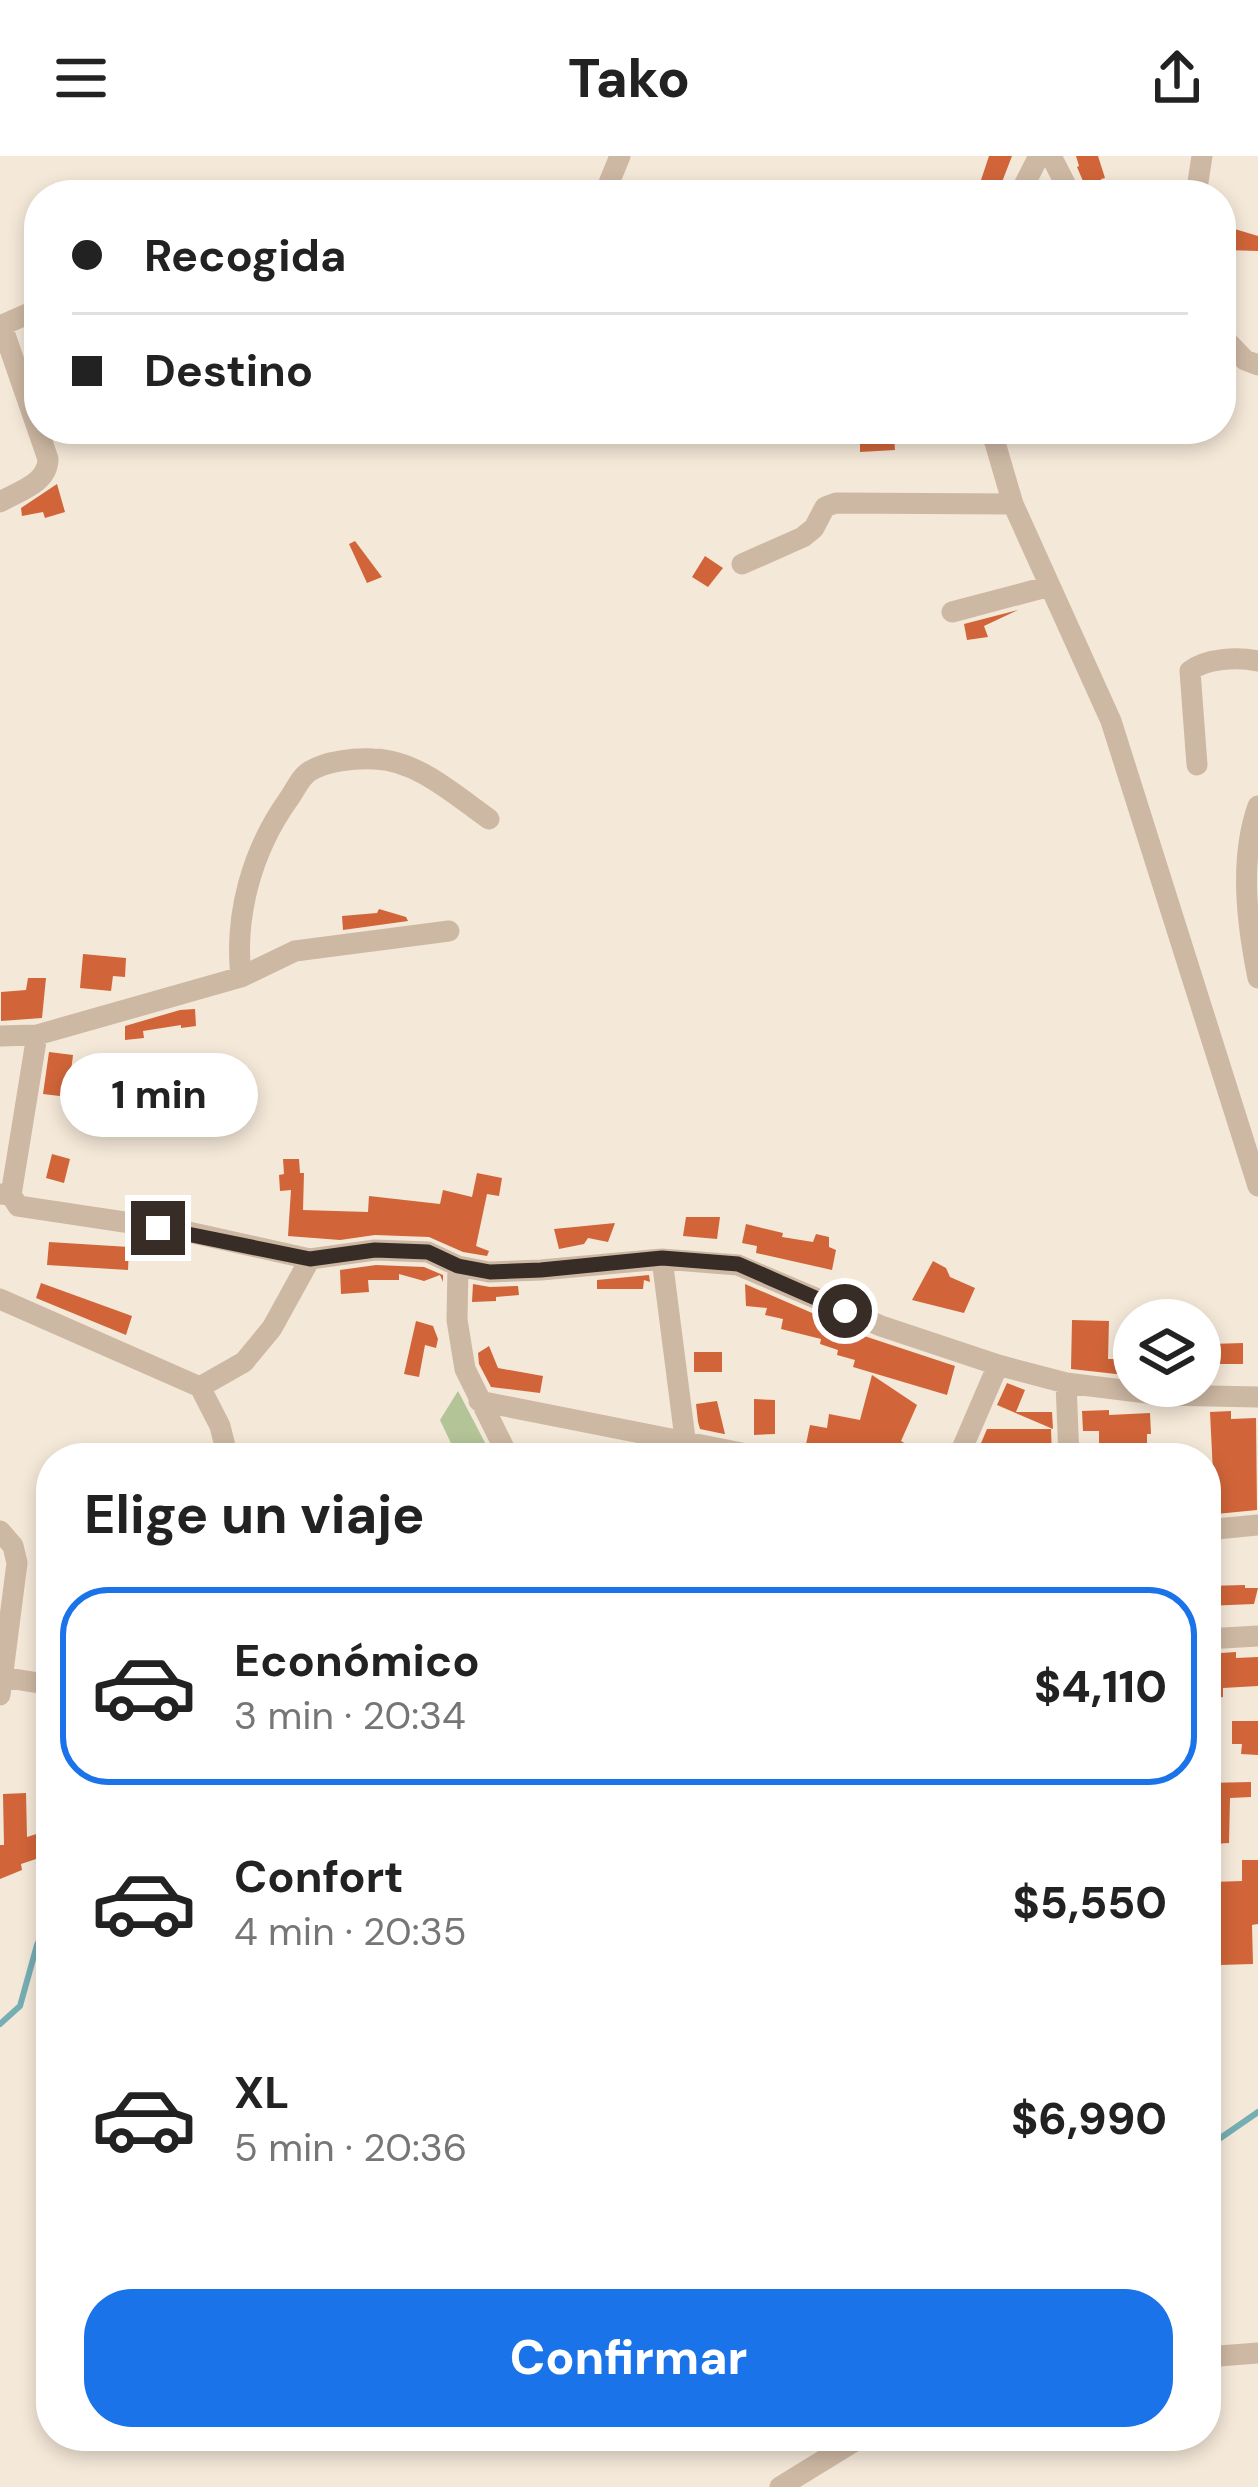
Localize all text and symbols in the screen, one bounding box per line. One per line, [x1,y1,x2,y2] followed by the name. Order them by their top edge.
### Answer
[568,43,690,114] text: Tako
[48,45,114,111] icon: menu
[1144,45,1210,111] icon: share
[144,226,346,285] text: Recogida
[144,341,313,400] text: Destino
[59,1054,257,1138] callout: 1 min
[111,1069,207,1120] text: 1 min
[131,1201,185,1255] route end
[818,1284,872,1338] route start
[1113,1299,1221,1407] map controls
[1113,1299,1221,1407] button: layers
[84,1479,425,1550] text: Elige un viaje
[234,1631,480,1690] text: Económico
[90,1632,198,1740] icon: car
[1034,1657,1167,1716] text: $4,110
[234,1690,466,1741] text: 3 min · 20:34
[234,1847,404,1906] text: Confort
[90,1848,198,1956] icon: car
[1013,1873,1167,1932] text: $5,550
[234,1906,466,1957] text: 4 min · 20:35
[234,2063,289,2122] text: XL
[90,2064,198,2172] icon: car
[1011,2089,1167,2148] text: $6,990
[234,2122,467,2173] text: 5 min · 20:36
[84,2289,1173,2427] button: Confirmar

